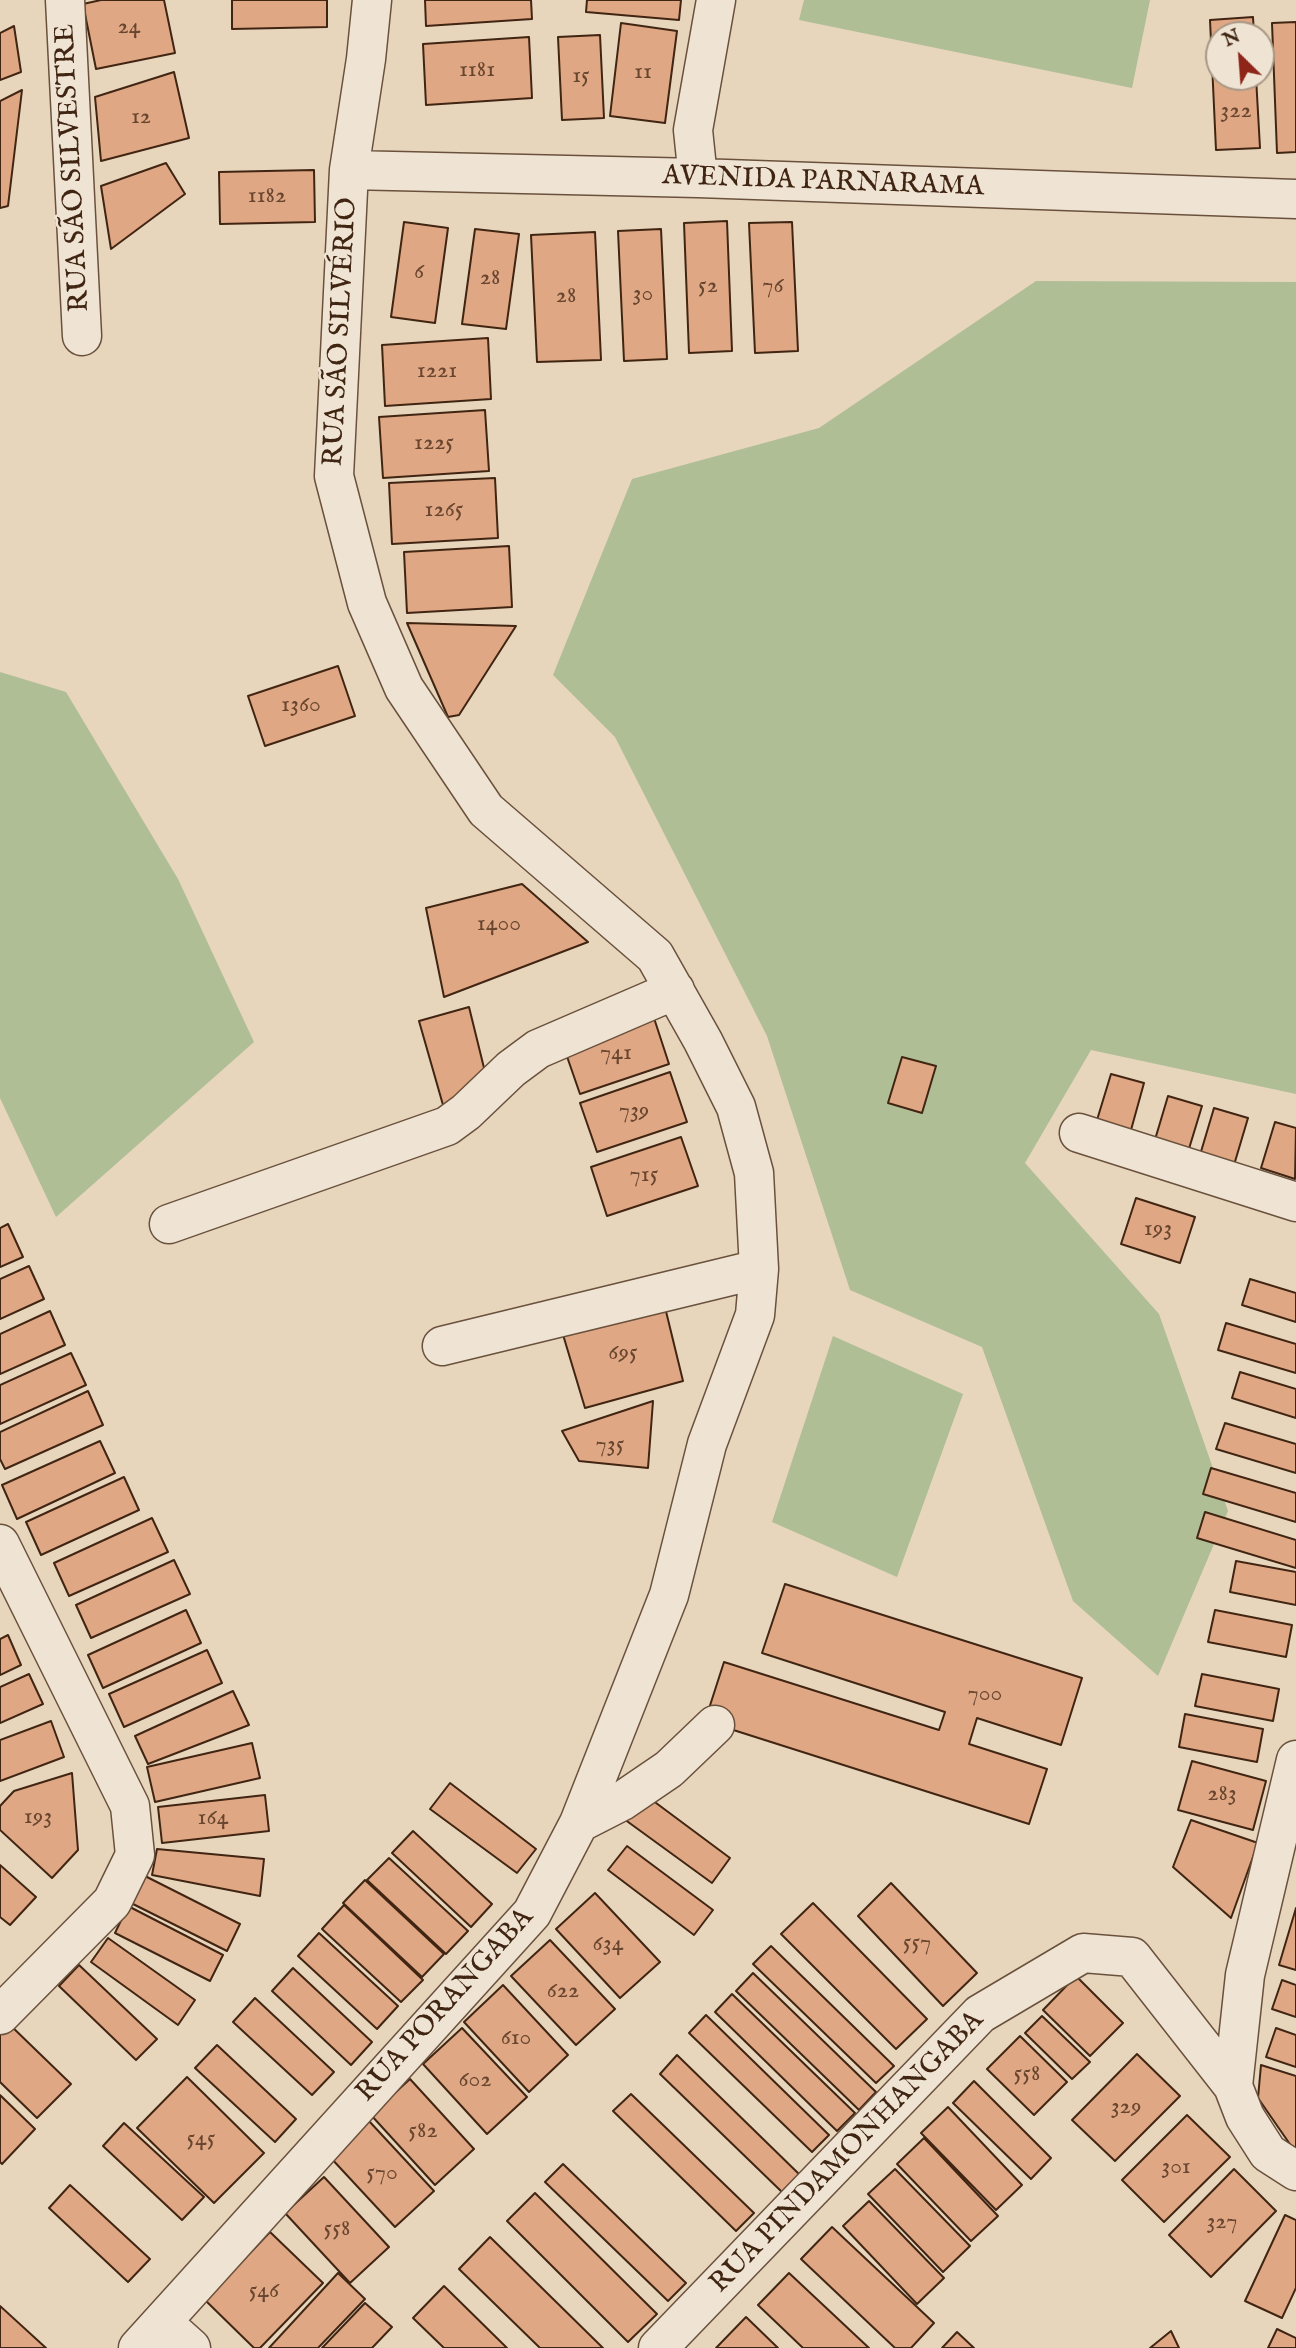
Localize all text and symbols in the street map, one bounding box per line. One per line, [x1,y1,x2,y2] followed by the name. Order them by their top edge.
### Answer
[117,14,141,42] house number: 24
[1205,21,1275,91] north arrow
[50,23,98,313] street label: RUA SÃO SILVESTRE
[1219,24,1244,53] text: N
[459,57,495,85] house number: 1181
[634,59,652,87] house number: 11
[572,63,590,91] house number: 15
[1220,98,1252,126] house number: 322
[131,104,151,132] house number: 12
[661,161,985,205] street label: AVENIDA PARNARAMA
[248,183,286,211] house number: 1182
[318,197,366,467] street label: RUA SÃO SILVÉRIO
[414,259,424,287] house number: 6
[480,265,500,293] house number: 28
[698,273,718,301] house number: 52
[762,273,784,301] house number: 76
[633,281,653,309] house number: 30
[556,283,576,311] house number: 28
[417,358,457,386] house number: 1221
[414,430,454,458] house number: 1225
[424,497,464,525] house number: 1265
[281,692,321,720] house number: 1360
[477,911,521,939] house number: 1400
[600,1040,632,1068] house number: 741
[619,1098,649,1126] house number: 739
[630,1162,658,1190] house number: 715
[1144,1216,1172,1244] house number: 193
[608,1340,638,1368] house number: 695
[596,1432,624,1460] house number: 735
[968,1681,1002,1709] house number: 700
[1207,1781,1237,1809] house number: 283
[24,1804,52,1832] house number: 193
[198,1805,228,1833] house number: 164
[350,1902,542,2110] street label: RUA PORANGABA
[903,1930,931,1958] house number: 557
[593,1931,623,1959] house number: 634
[547,1978,579,2006] house number: 622
[704,2005,992,2301] street label: RUA PINDAMONHANGABA
[501,2025,531,2053] house number: 610
[1014,2061,1040,2089] house number: 558
[458,2067,492,2095] house number: 602
[1111,2094,1141,2122] house number: 329
[408,2118,438,2146] house number: 582
[187,2126,215,2154] house number: 545
[1161,2154,1191,2182] house number: 301
[366,2160,398,2188] house number: 570
[1206,2209,1238,2237] house number: 327
[324,2216,350,2244] house number: 558
[249,2278,279,2306] house number: 546

